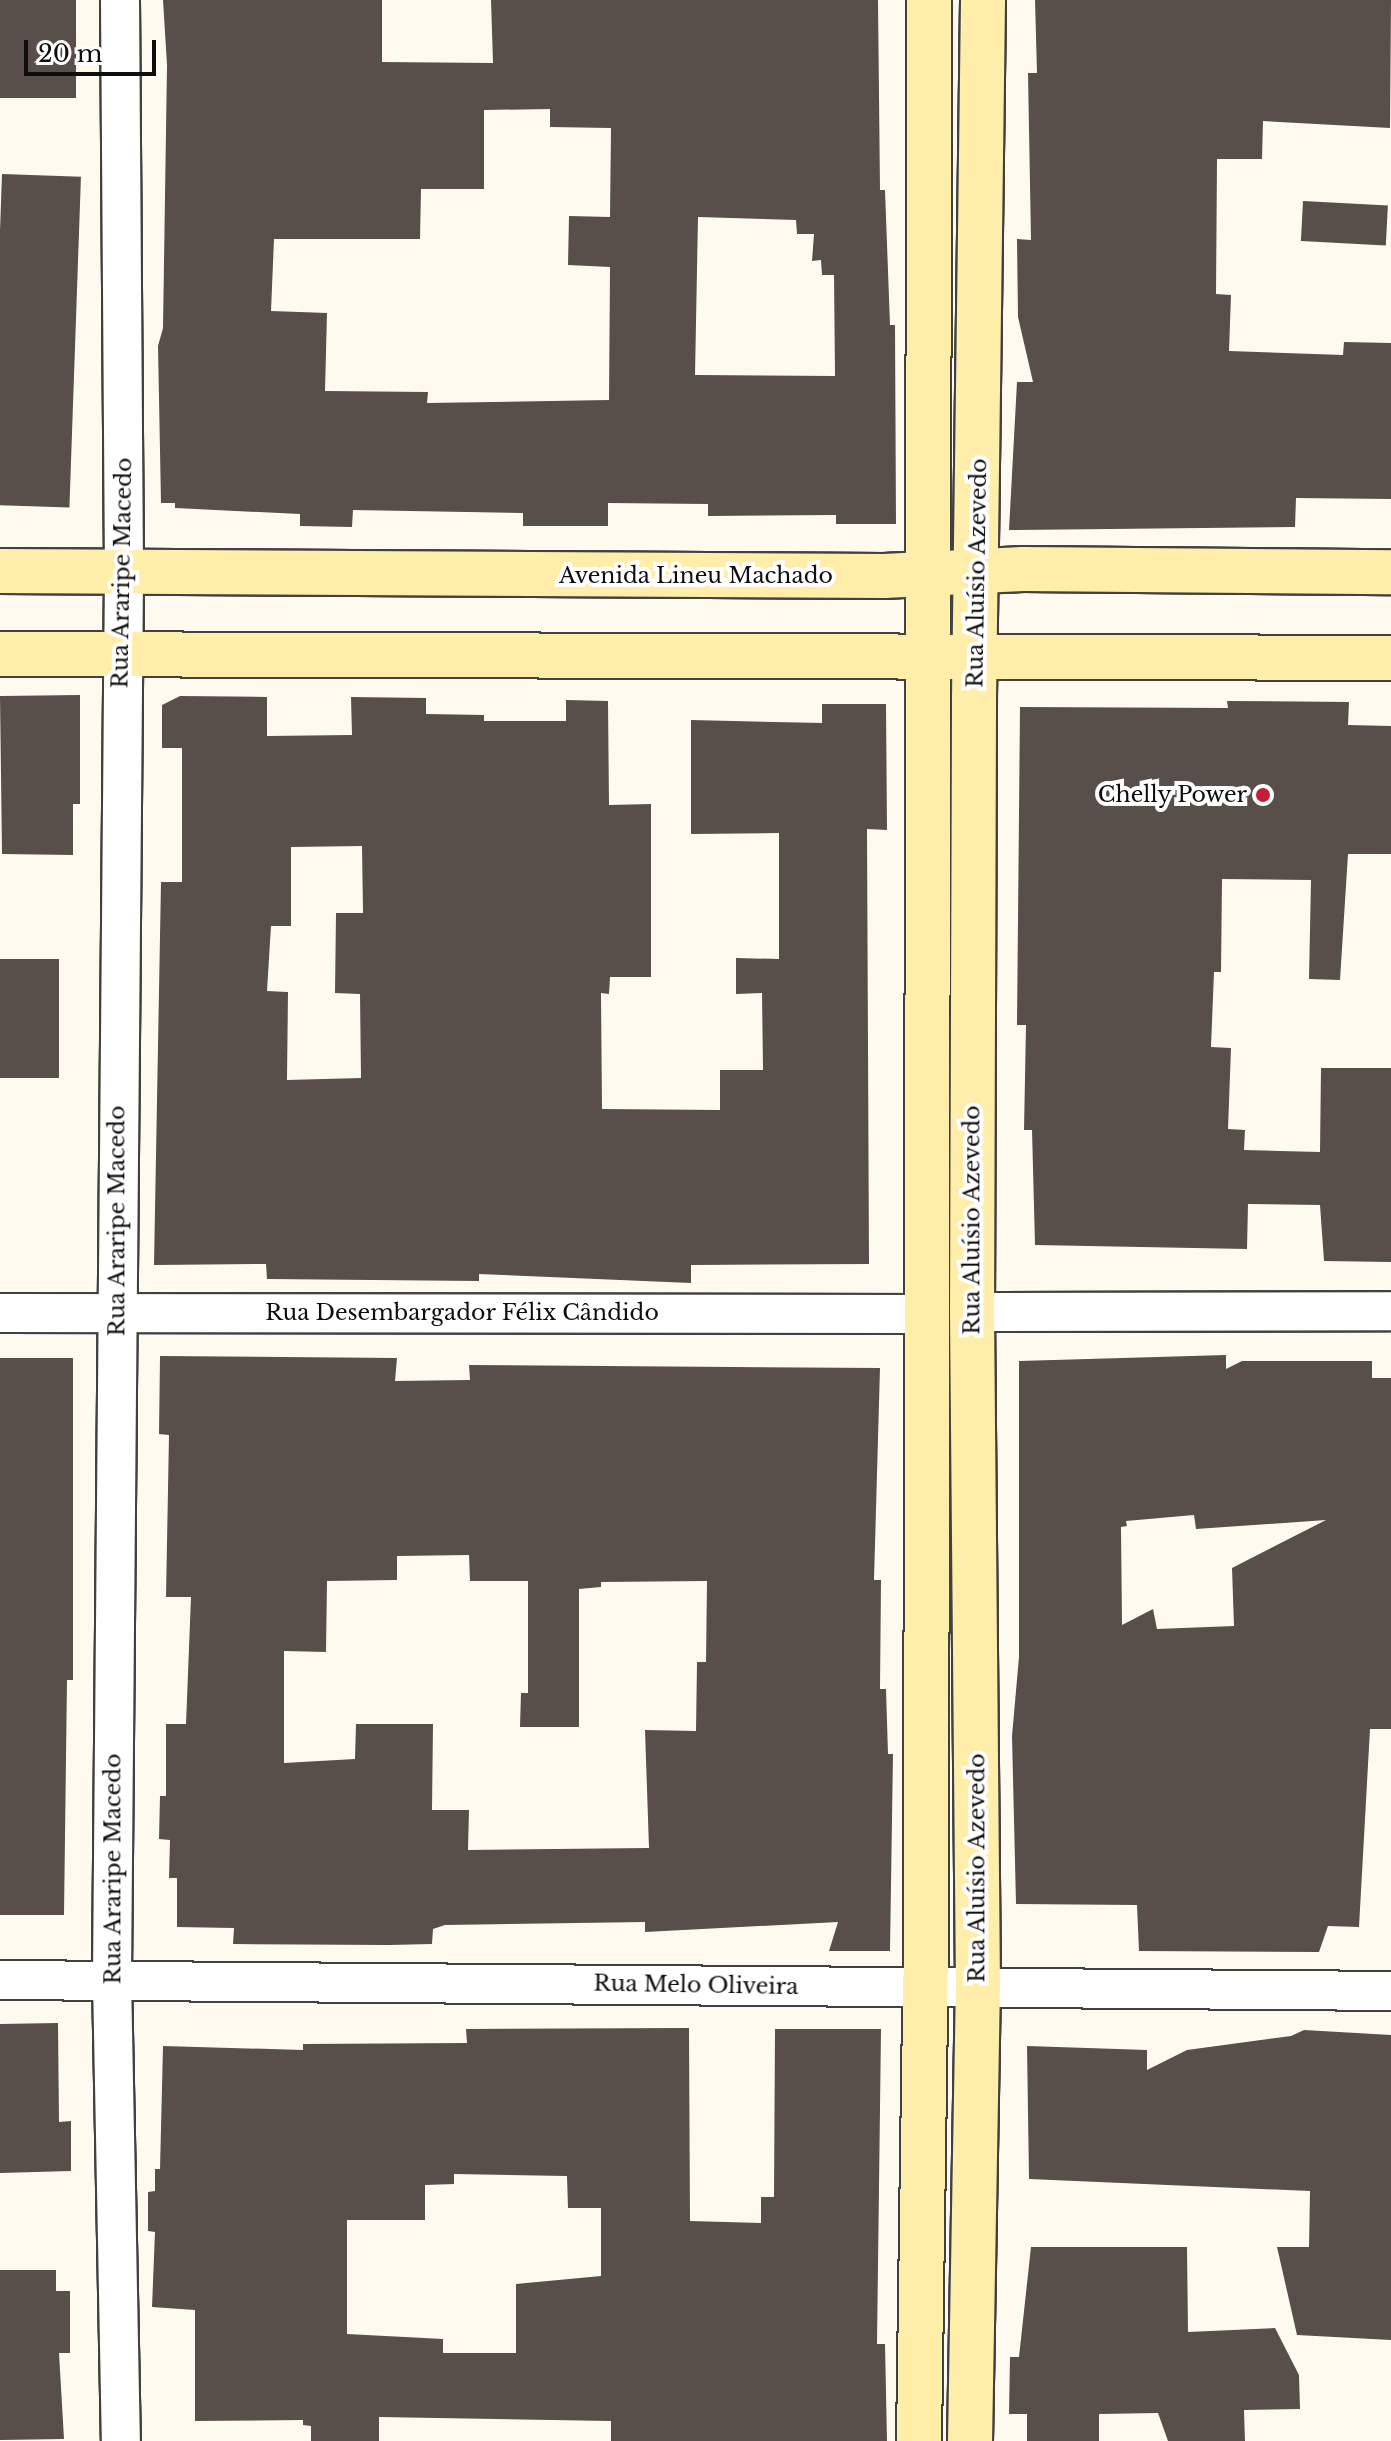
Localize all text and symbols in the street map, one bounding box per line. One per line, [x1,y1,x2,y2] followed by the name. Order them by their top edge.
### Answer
[28,24,160,74] scale bar
[38,39,103,68] text: 20 m
[107,457,137,689] street label: Rua Araripe Macedo
[962,457,992,689] street label: Rua Aluísio Azevedo
[559,563,833,589] street label: Avenida Lineu Machado
[1097,782,1247,808] place label: Chelly Power
[1254,786,1272,804] marker: Chelly Power
[959,1104,985,1336] street label: Rua Aluísio Azevedo
[104,1105,130,1337] street label: Rua Araripe Macedo
[265,1300,659,1326] street label: Rua Desembargador Félix Cândido
[964,1752,990,1984] street label: Rua Aluísio Azevedo
[100,1753,126,1985] street label: Rua Araripe Macedo
[593,1970,799,2000] street label: Rua Melo Oliveira

